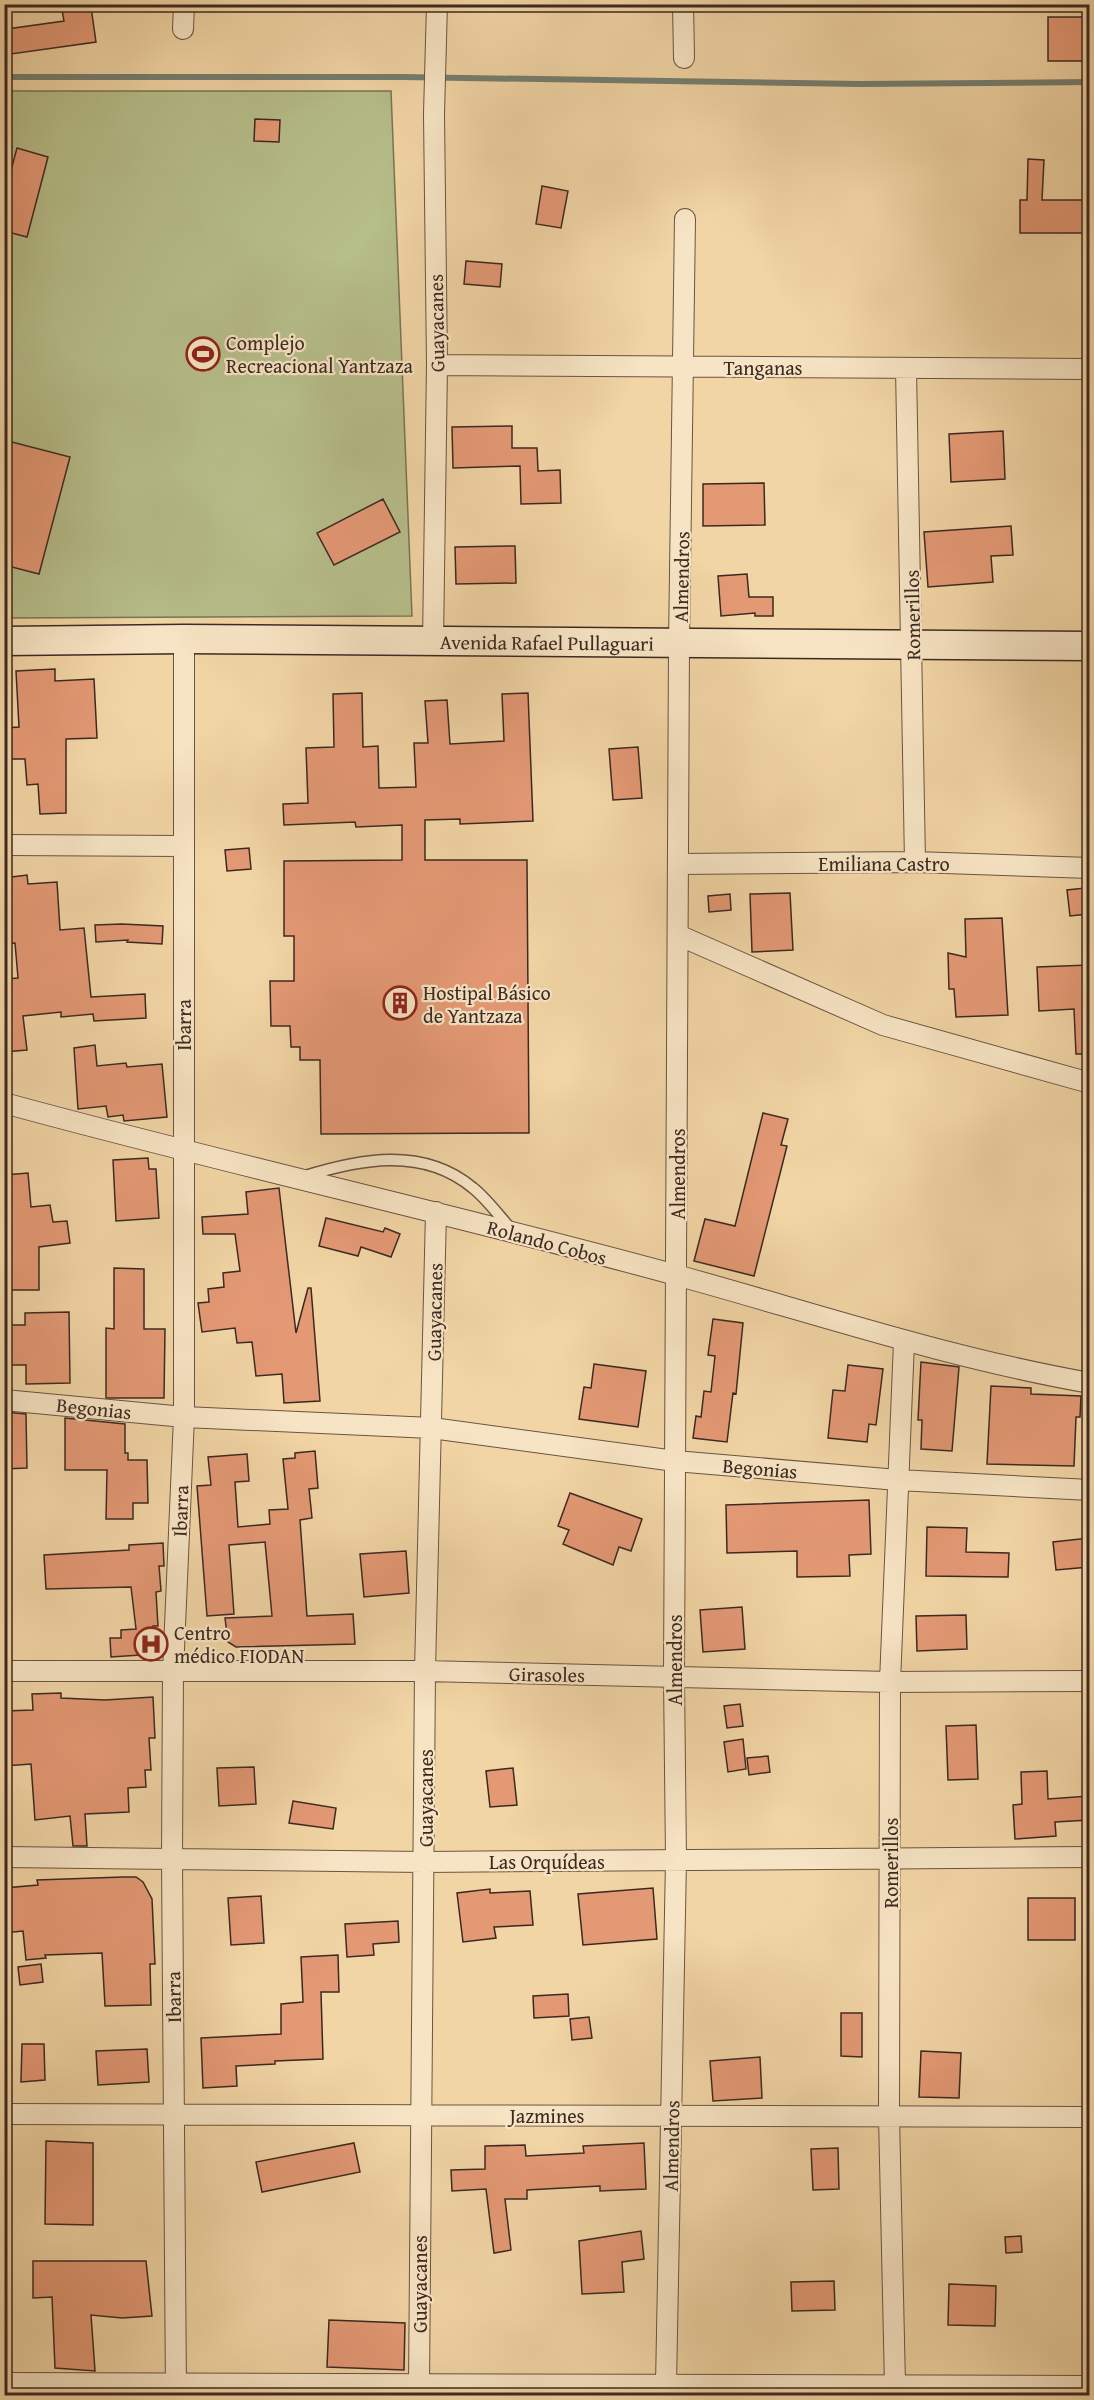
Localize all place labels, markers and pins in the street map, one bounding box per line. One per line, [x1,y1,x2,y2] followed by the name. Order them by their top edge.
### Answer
[226,328,413,380] place label: Complejo Recreacional Yantzaza
[185,336,221,372] sports icon: Complejo Recreacional Yantzaza
[423,978,551,1030] place label: Hostipal Básico de Yantzaza
[382,985,418,1021] building icon: Hostipal Básico de Yantzaza
[174,1618,304,1670] place label: Centro médico FIODAN
[133,1626,169,1662] hospital icon: Centro médico FIODAN

